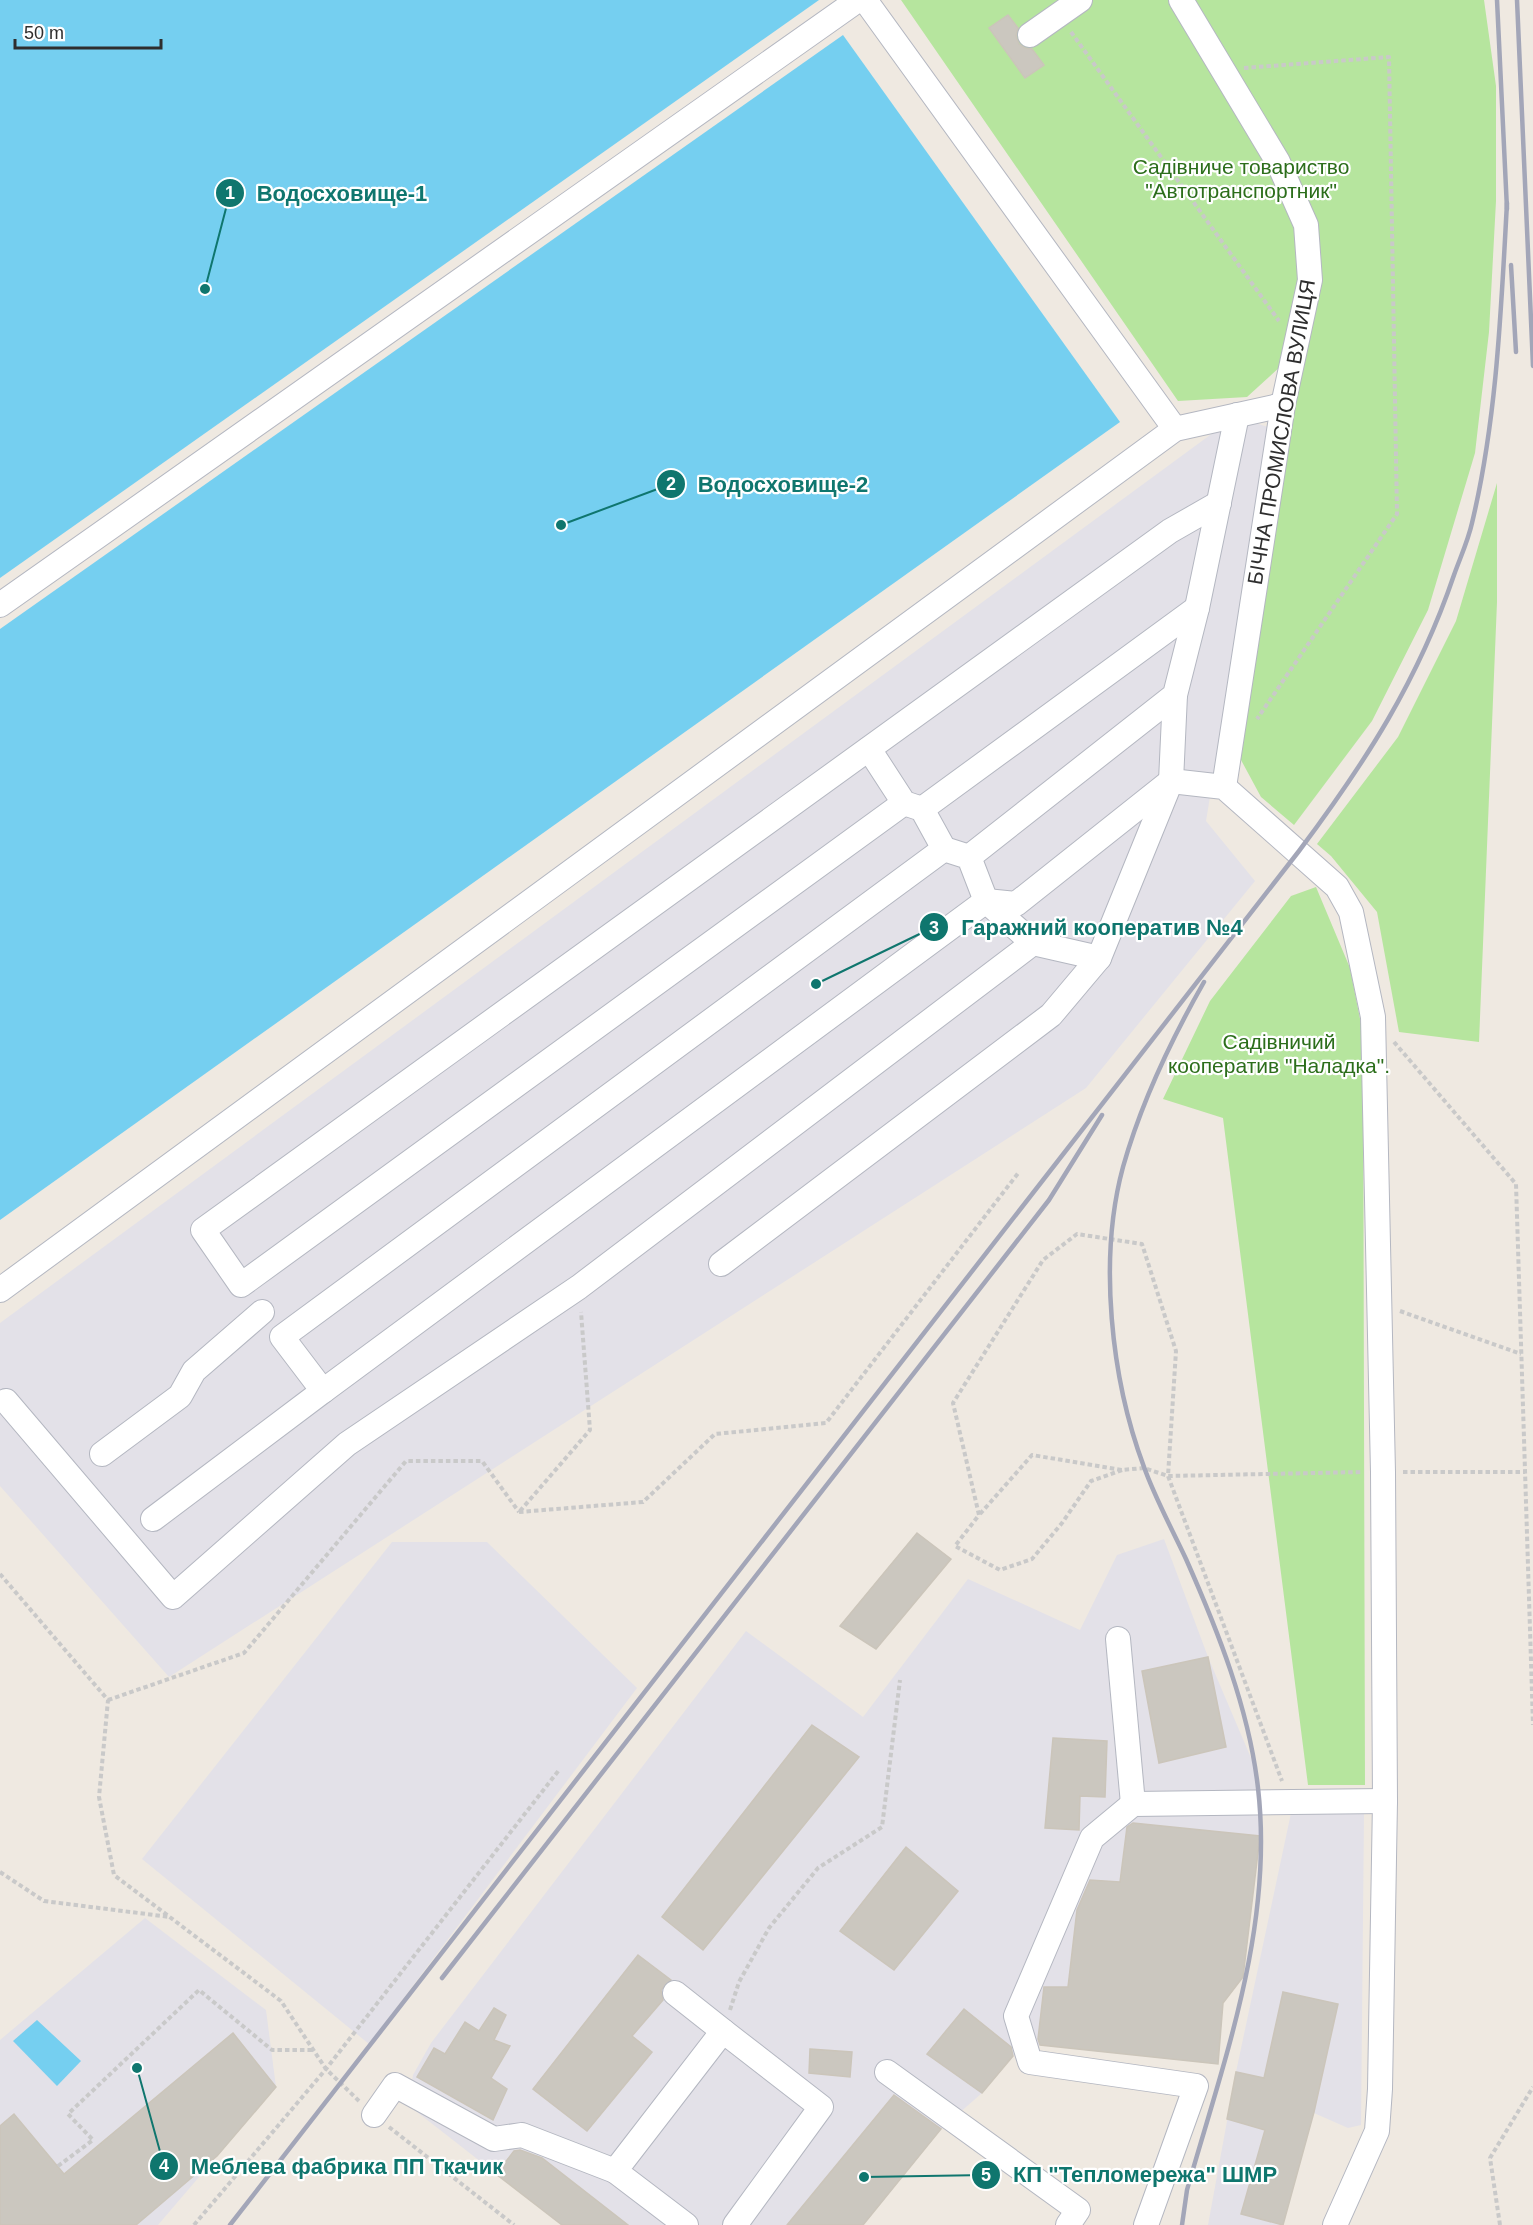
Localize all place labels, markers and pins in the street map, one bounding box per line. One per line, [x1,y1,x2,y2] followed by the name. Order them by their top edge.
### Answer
[215,173,439,213] callout: Водосховище-1
[656,464,881,504] callout: Водосховище-2
[919,907,1254,947] callout: Гаражний кооператив №4
[149,2146,515,2186] callout: Меблева фабрика ПП Ткачик
[971,2155,1289,2195] callout: КП "Тепломережа" ШМР

